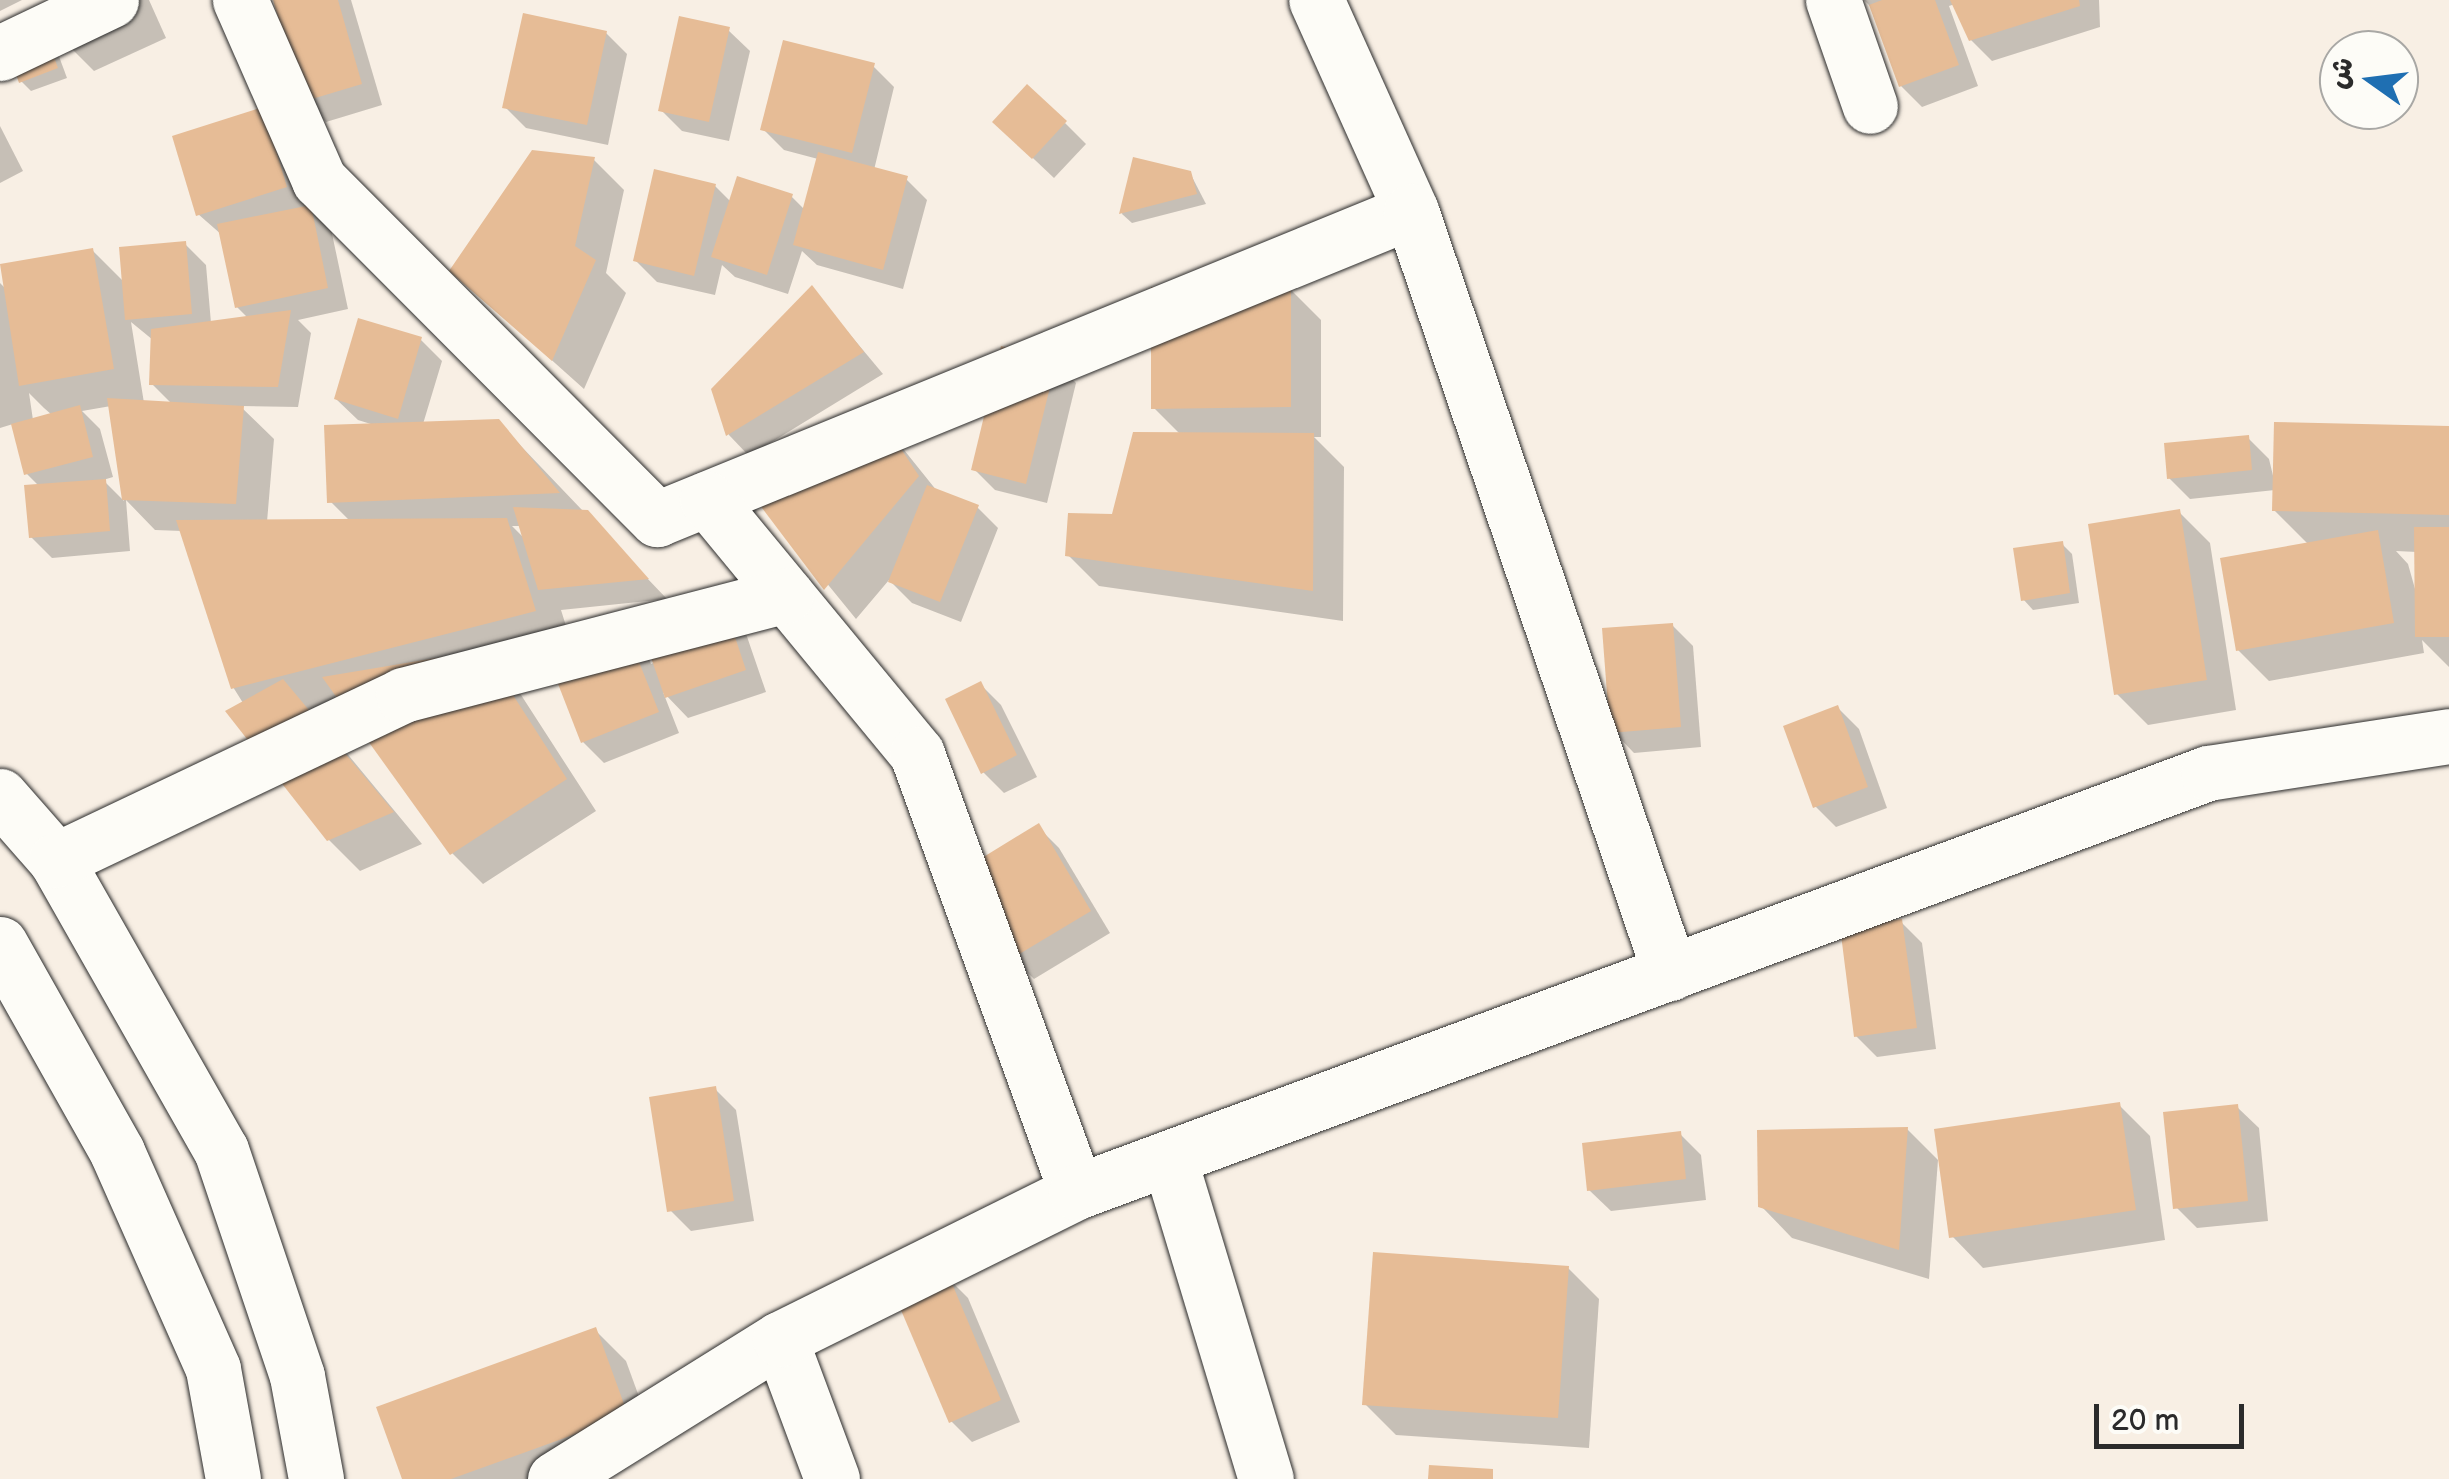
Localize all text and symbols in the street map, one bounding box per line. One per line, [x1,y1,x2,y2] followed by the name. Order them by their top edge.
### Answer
[2319,30,2419,130] north arrow
[2322,54,2361,92] text: ش
[2099,1384,2249,1446] scale bar
[2111,1403,2179,1439] text: 20 m

